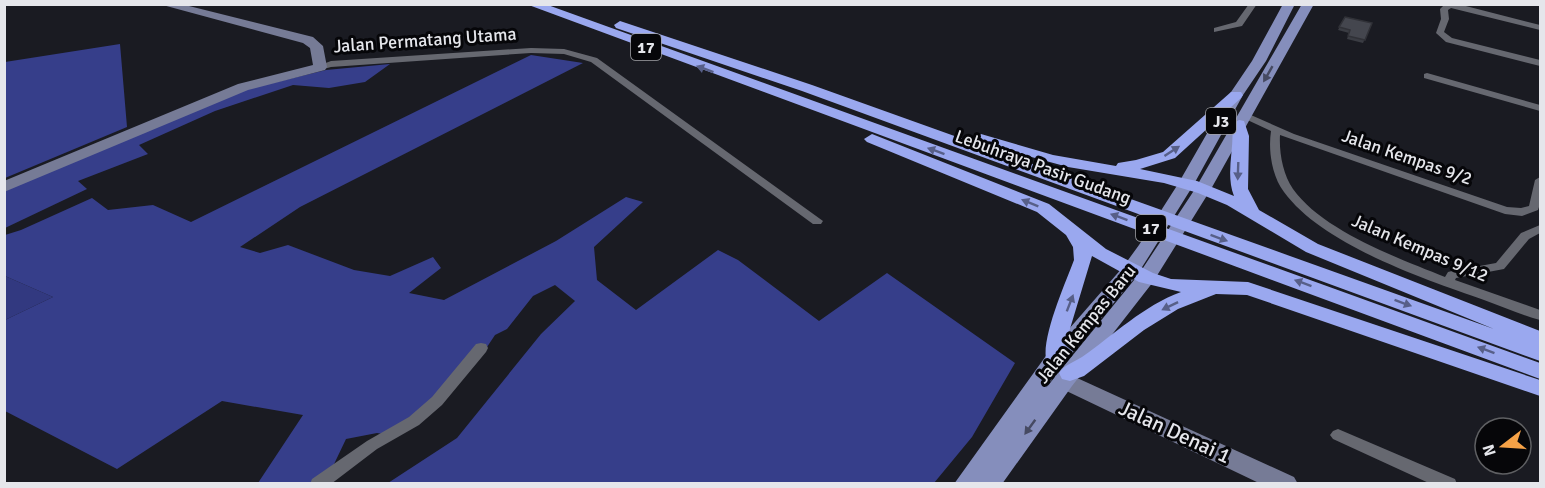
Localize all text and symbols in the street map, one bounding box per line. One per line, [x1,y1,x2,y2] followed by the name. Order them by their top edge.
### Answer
[333,23,517,57] street label: Jalan Permatang Utama
[631,34,661,60] road number: 17
[696,63,714,73] one-way arrow
[1262,66,1273,82] one-way arrow
[1206,108,1236,134] road number: J3
[1339,124,1475,190] street label: Jalan Kempas 9/2
[952,125,1134,209] street label: Lebuhraya Pasir Gudang
[927,145,945,155] one-way arrow
[1164,146,1180,157] one-way arrow
[1233,162,1243,181] one-way arrow
[1021,198,1039,208] one-way arrow
[1349,209,1491,287] street label: Jalan Kempas 9/12
[1110,211,1128,221] one-way arrow
[1136,215,1166,241] road number: 17
[1210,233,1228,243] one-way arrow
[1032,260,1140,388] street label: Jalan Kempas Baru
[1293,278,1311,288] one-way arrow
[1065,294,1075,312] one-way arrow
[1394,299,1412,309] one-way arrow
[1162,301,1179,310] one-way arrow
[1477,345,1495,355] one-way arrow
[1115,395,1235,469] street label: Jalan Denai 1
[1473,416,1533,476] north arrow
[1024,419,1036,434] one-way arrow
[1478,442,1501,458] text: N

